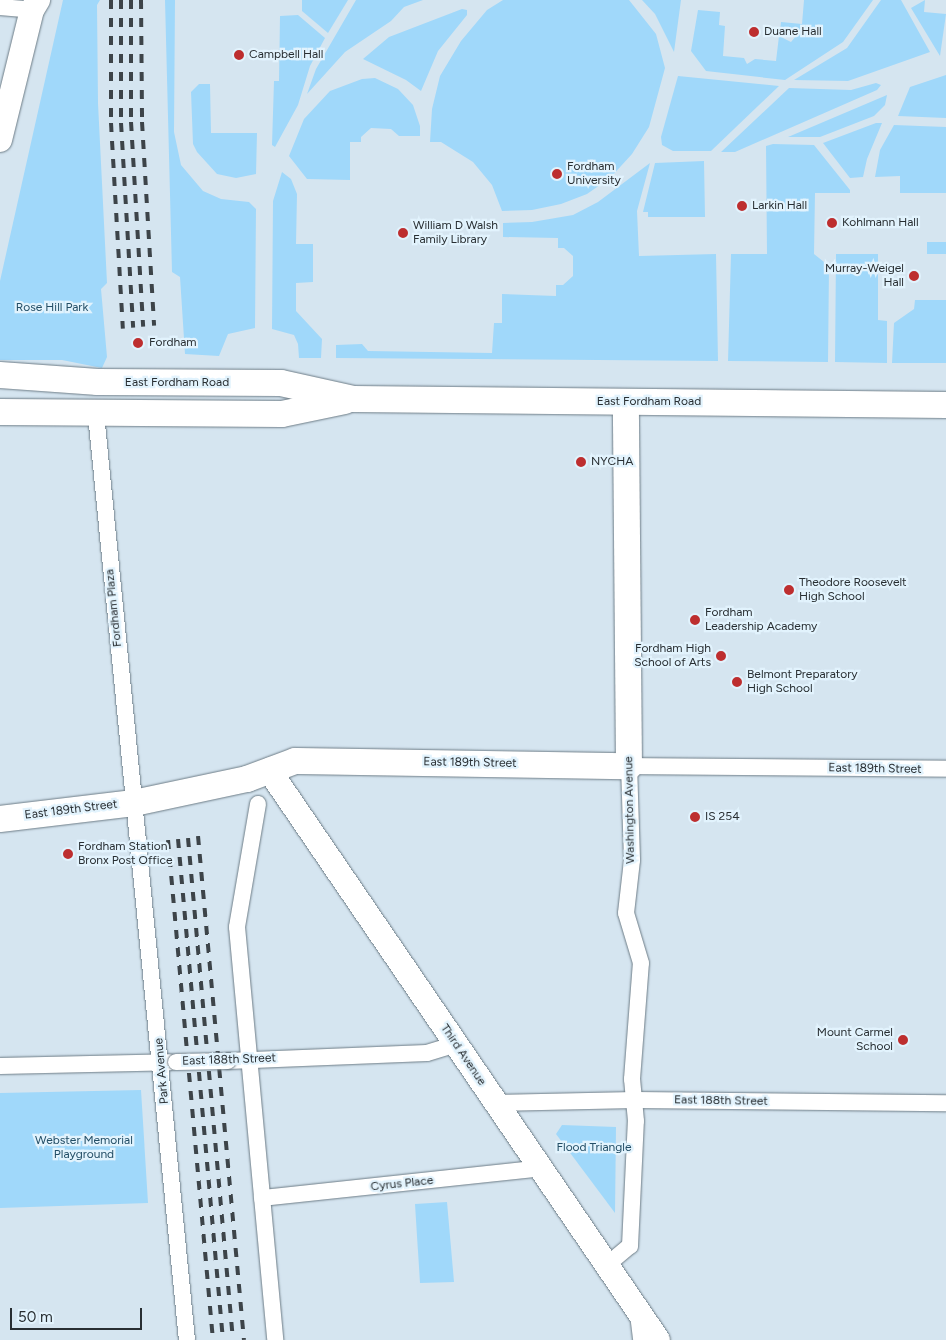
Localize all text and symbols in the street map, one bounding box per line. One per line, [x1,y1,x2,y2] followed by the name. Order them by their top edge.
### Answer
[764,25,822,39] place label: Duane Hall
[748,26,760,38] marker: Duane Hall
[249,48,323,62] place label: Campbell Hall
[233,49,245,61] marker: Campbell Hall
[567,160,621,188] place label: Fordham University
[551,168,563,180] marker: Fordham University
[752,199,807,213] place label: Larkin Hall
[736,200,748,212] marker: Larkin Hall
[842,216,919,230] place label: Kohlmann Hall
[826,217,838,229] marker: Kohlmann Hall
[413,219,498,247] place label: William D Walsh Family Library
[397,227,409,239] marker: William D Walsh Family Library
[825,262,904,290] place label: Murray-Weigel Hall
[908,270,920,282] marker: Murray-Weigel Hall
[16,301,88,315] park label: Rose Hill Park
[131,336,145,350] marker: Fordham
[149,336,197,350] place label: Fordham
[125,376,229,390] street label: East Fordham Road
[597,395,701,409] street label: East Fordham Road
[591,455,633,469] place label: NYCHA
[575,456,587,468] marker: NYCHA
[103,568,125,648] street label: Fordham Plaza
[799,576,907,604] place label: Theodore Roosevelt High School
[783,584,795,596] marker: Theodore Roosevelt High School
[705,606,817,634] place label: Fordham Leadership Academy
[689,614,701,626] marker: Fordham Leadership Academy
[634,642,711,670] place label: Fordham High School of Arts
[715,650,727,662] marker: Fordham High School of Arts
[747,668,858,696] place label: Belmont Preparatory High School
[731,676,743,688] marker: Belmont Preparatory High School
[423,755,517,771] street label: East 189th Street
[622,756,638,864] street label: Washington Avenue
[828,761,922,777] street label: East 189th Street
[24,797,118,823] street label: East 189th Street
[705,810,740,824] place label: IS 254
[689,811,701,823] marker: IS 254
[78,840,173,868] place label: Fordham Station Bronx Post Office
[62,848,74,860] marker: Fordham Station Bronx Post Office
[437,1022,489,1088] street label: Third Avenue
[817,1026,893,1054] place label: Mount Carmel School
[897,1034,909,1046] marker: Mount Carmel School
[152,1037,172,1105] street label: Park Avenue
[182,1051,276,1069] street label: East 188th Street
[674,1093,768,1109] street label: East 188th Street
[35,1134,133,1162] park label: Webster Memorial Playground
[556,1141,632,1155] park label: Flood Triangle
[370,1174,434,1194] street label: Cyrus Place
[12,1298,145,1330] scale bar
[18,1308,53,1326] text: 50 m

